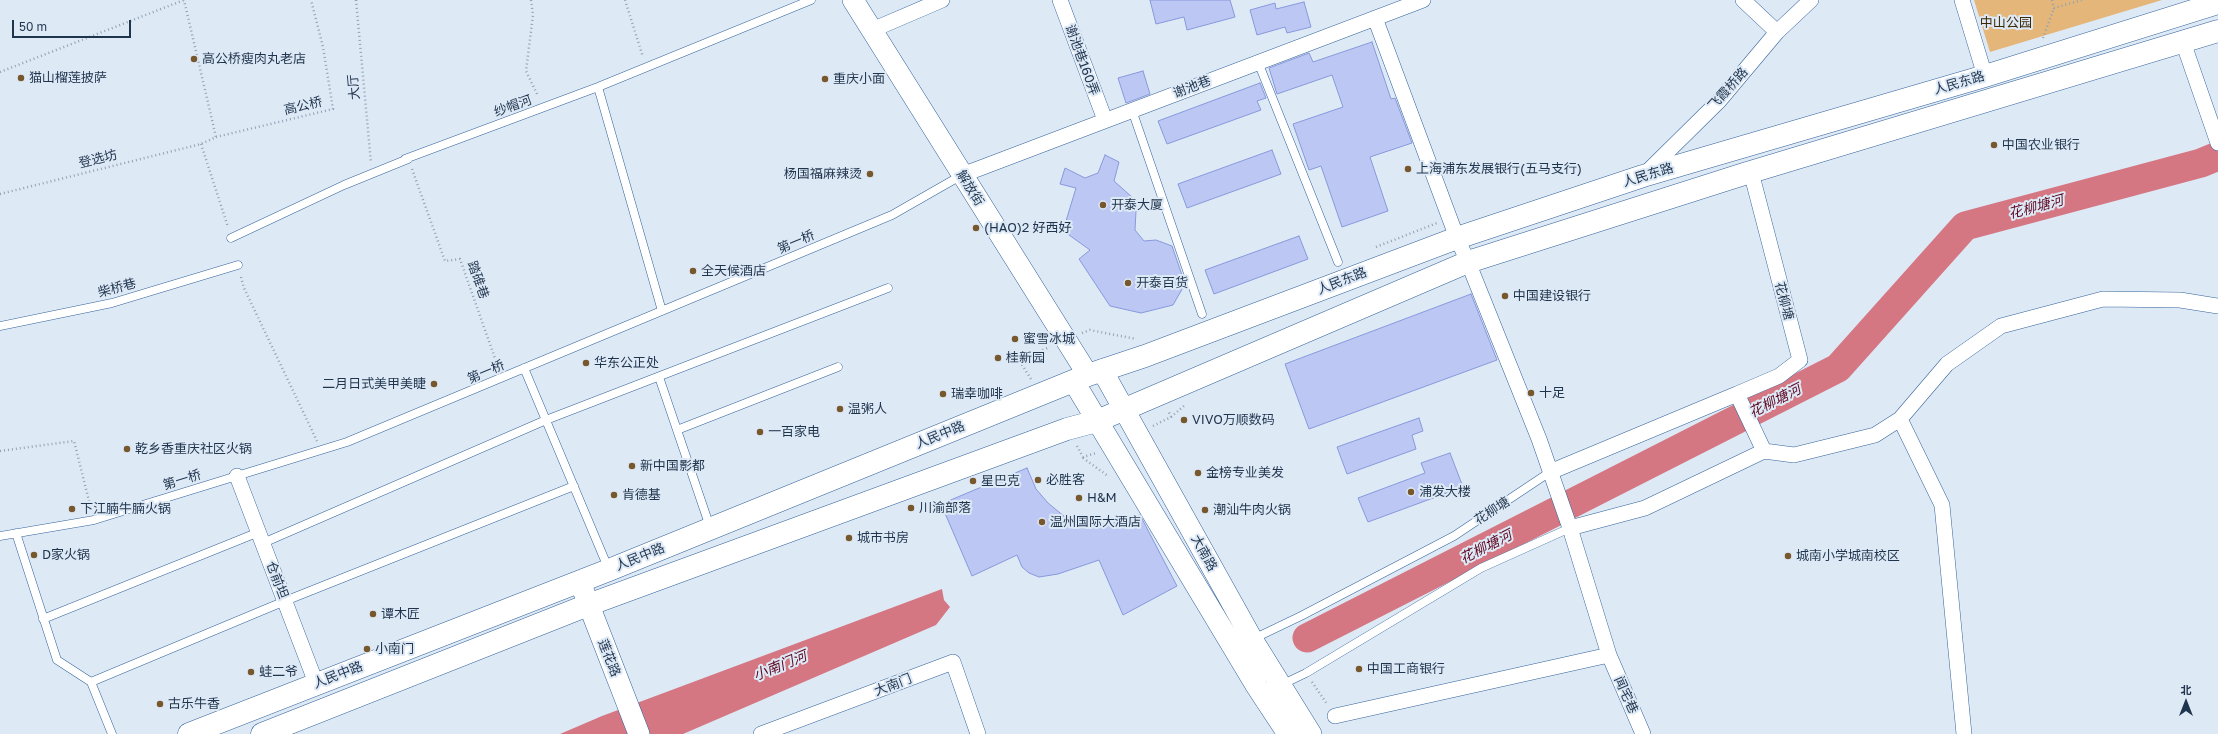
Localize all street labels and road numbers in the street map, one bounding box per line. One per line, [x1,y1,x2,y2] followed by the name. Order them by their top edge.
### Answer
[1062,22,1102,98] street label: 谢池巷160弄
[1705,64,1751,114] street label: 飞霞桥路
[1932,68,1986,98] street label: 人民东路
[345,73,363,101] street label: 大厅
[1171,73,1213,101] street label: 谢池巷
[492,92,534,120] street label: 纱帽河
[282,94,324,118] street label: 高公桥
[77,147,119,171] street label: 登选坊
[1621,160,1675,190] street label: 人民东路
[953,167,987,209] street label: 解放街
[775,227,817,257] street label: 第一桥
[464,259,492,301] street label: 踏碓巷
[1315,264,1369,298] street label: 人民东路
[96,275,138,301] street label: 柴桥巷
[1771,280,1797,322] street label: 花柳塘
[465,357,507,387] street label: 第一桥
[913,418,967,452] street label: 人民中路
[161,467,203,493] street label: 第一桥
[1471,494,1513,528] street label: 花柳塘
[1188,532,1220,574] street label: 大南路
[613,540,667,574] street label: 人民中路
[263,559,291,601] street label: 仓前坦
[594,637,624,679] street label: 莲花路
[311,658,365,692] street label: 人民中路
[872,671,914,699] street label: 大南门
[1611,674,1641,716] street label: 闻宅巷

